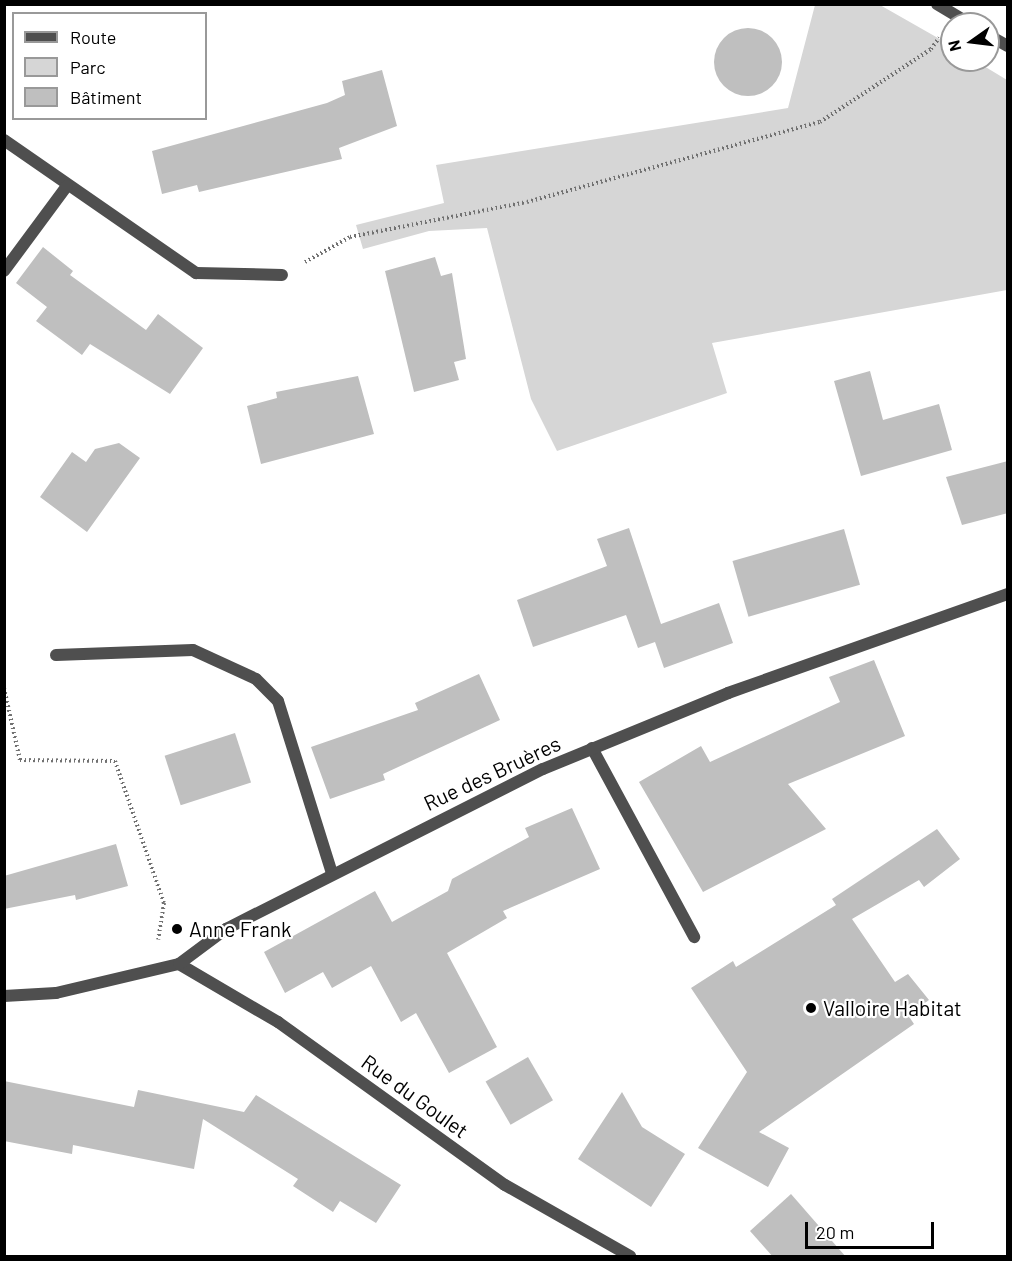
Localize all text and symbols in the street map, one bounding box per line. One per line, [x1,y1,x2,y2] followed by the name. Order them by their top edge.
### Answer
[12,12,207,120] legend
[940,12,1000,72] north arrow
[70,26,116,48] text: Route
[943,39,964,53] text: N
[70,56,106,78] text: Parc
[70,86,142,108] text: Bâtiment
[420,730,564,816] street label: Rue des Bruères
[189,916,291,942] place label: Anne Frank
[170,922,184,936] marker: Anne Frank
[823,995,962,1021] place label: Valloire Habitat
[804,1001,818,1015] marker: Valloire Habitat
[357,1049,473,1143] street label: Rue du Goulet
[808,1210,937,1248] scale bar
[816,1221,854,1243] text: 20 m

